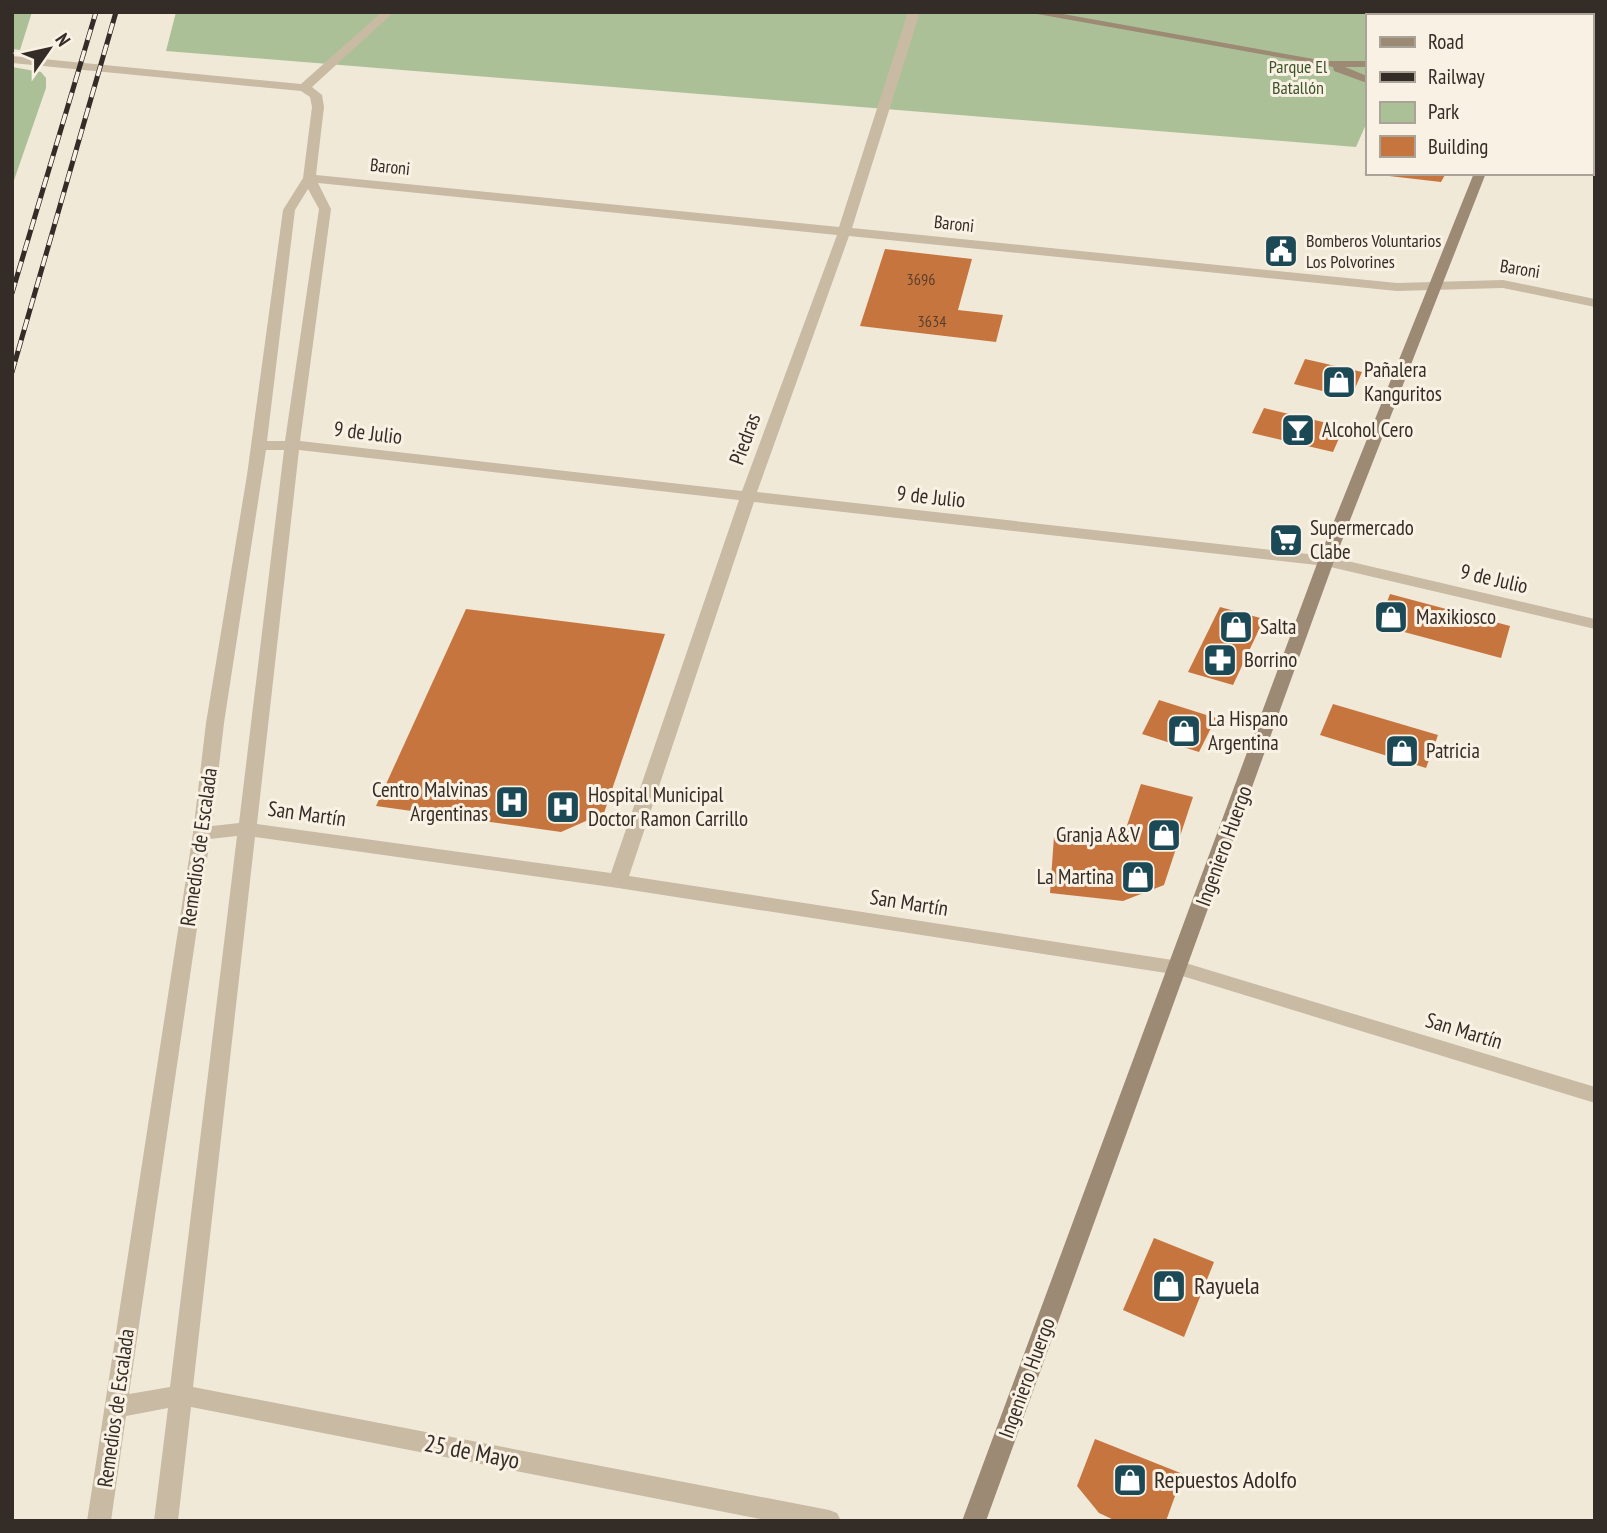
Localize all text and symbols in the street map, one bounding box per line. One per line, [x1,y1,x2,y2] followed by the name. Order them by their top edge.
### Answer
[14,14,84,84] north arrow
[1366,14,1593,175] legend
[1428,28,1464,55] text: Road
[50,29,76,50] text: N
[1269,55,1328,99] park label: Parque El Batallón
[1428,63,1485,90] text: Railway
[1428,98,1459,125] text: Park
[1428,133,1488,160] text: Building
[369,153,411,180] street label: Baroni
[933,210,975,237] street label: Baroni
[1306,229,1441,273] place label: Bomberos Voluntarios Los Polvorines
[1262,232,1300,270] public building icon: Bomberos Voluntarios Los Polvorines
[1498,254,1542,283] street label: Baroni
[907,269,935,289] house number: 3696
[918,311,946,331] house number: 3634
[1364,356,1442,407] place label: Pañalera Kanguritos
[1320,363,1358,401] shop icon: Pañalera Kanguritos
[723,409,766,468] street label: Piedras
[1279,411,1317,449] bar icon: Alcohol Cero
[332,415,404,450] street label: 9 de Julio
[1322,416,1413,443] place label: Alcohol Cero
[895,479,967,514] street label: 9 de Julio
[1310,514,1414,565] place label: Supermercado Clabe
[1267,521,1305,559] supermarket icon: Supermercado Clabe
[1458,558,1531,599] street label: 9 de Julio
[1372,598,1410,636] shop icon: Maxikiosco
[1416,603,1496,630] place label: Maxikiosco
[1217,608,1255,646] shop icon: Salta
[1260,613,1296,640] place label: Salta
[1201,641,1239,679] pharmacy icon: Borrino
[1244,646,1297,673] place label: Borrino
[1208,705,1288,756] place label: La Hispano Argentina
[1165,712,1203,750] shop icon: La Hispano Argentina
[1383,732,1421,770] shop icon: Patricia
[1426,737,1480,764] place label: Patricia
[174,766,223,928] street label: Remedios de Escalada
[372,776,488,827] place label: Centro Malvinas Argentinas
[588,781,748,832] place label: Hospital Municipal Doctor Ramon Carrillo
[1189,782,1258,910] street label: Ingeniero Huergo
[493,783,531,821] hospital icon: Centro Malvinas Argentinas
[544,788,582,826] hospital icon: Hospital Municipal Doctor Ramon Carrillo
[266,795,348,832] street label: San Martín
[1145,816,1183,854] shop icon: Granja A&V
[1056,821,1140,848] place label: Granja A&V
[1119,858,1157,896] shop icon: La Martina
[1037,863,1114,890] place label: La Martina
[868,883,950,922] street label: San Martín
[1423,1006,1506,1055] street label: San Martín
[1150,1267,1188,1305] shop icon: Rayuela
[1194,1270,1260,1301] place label: Rayuela
[992,1314,1061,1442] street label: Ingeniero Huergo
[91,1327,140,1489] street label: Remedios de Escalada
[422,1427,522,1476] street label: 25 de Mayo
[1111,1461,1149,1499] shop icon: Repuestos Adolfo
[1154,1464,1297,1495] place label: Repuestos Adolfo

